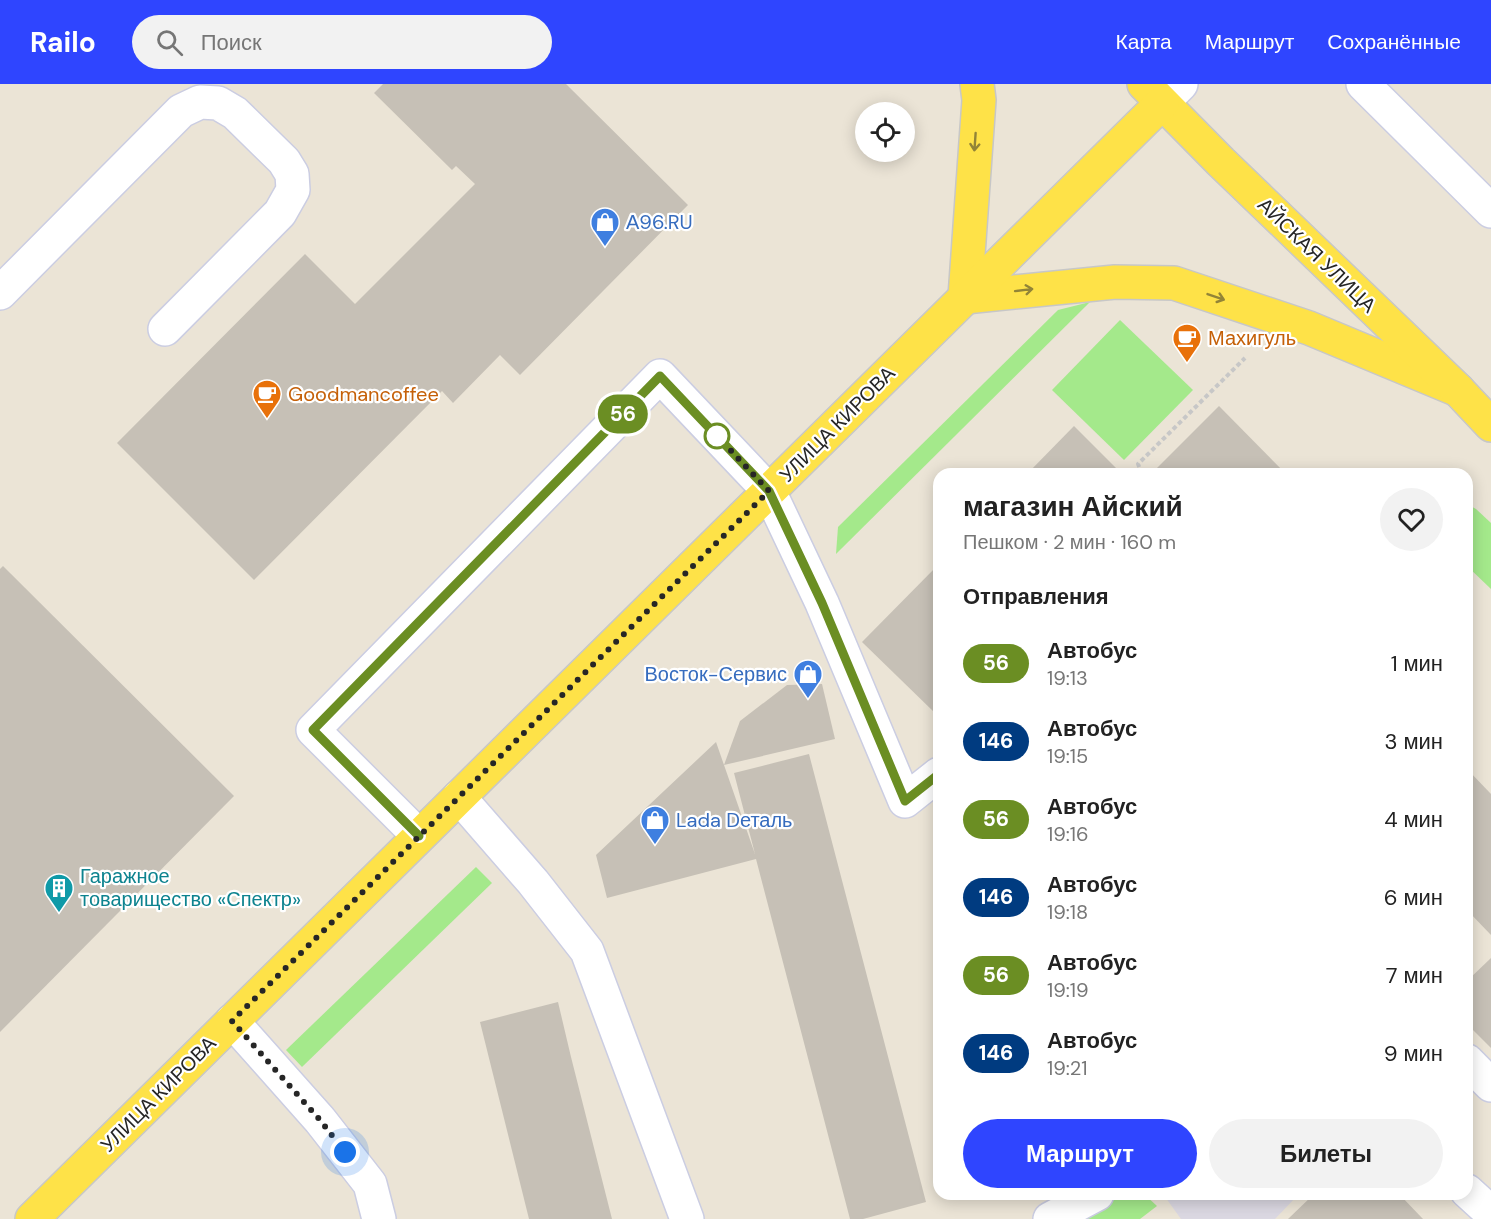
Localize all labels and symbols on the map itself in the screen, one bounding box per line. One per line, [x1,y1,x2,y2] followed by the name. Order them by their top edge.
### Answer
[970,132,981,152] one-way arrow
[1252,192,1382,319] street label: АЙСКАЯ УЛИЦА
[589,206,621,248] shop icon: А96.RU
[626,209,693,235] place label: А96.RU
[1013,285,1033,296] one-way arrow
[1206,292,1225,303] one-way arrow
[1171,322,1203,364] cafe icon: Махигуль
[1208,325,1296,351] place label: Махигуль
[774,360,901,487] street label: УЛИЦА КИРОВА
[251,378,283,420] cafe icon: Goodmancoffee
[288,381,439,407] place label: Goodmancoffee
[596,394,650,434] line badge: 56
[704,423,730,449] unlabelled marker
[792,658,824,700] shop icon: Восток-Сервис
[644,661,787,687] place label: Восток-Сервис
[639,804,671,846] shop icon: Lada Dеталь
[676,807,793,833] place label: Lada Dеталь
[80,863,301,912] place label: Гаражное товарищество «Спектр»
[43,872,75,914] building icon: Гаражное товарищество «Спектр»
[95,1030,222,1157] street label: УЛИЦА КИРОВА
[330,1137,360,1167] your location

